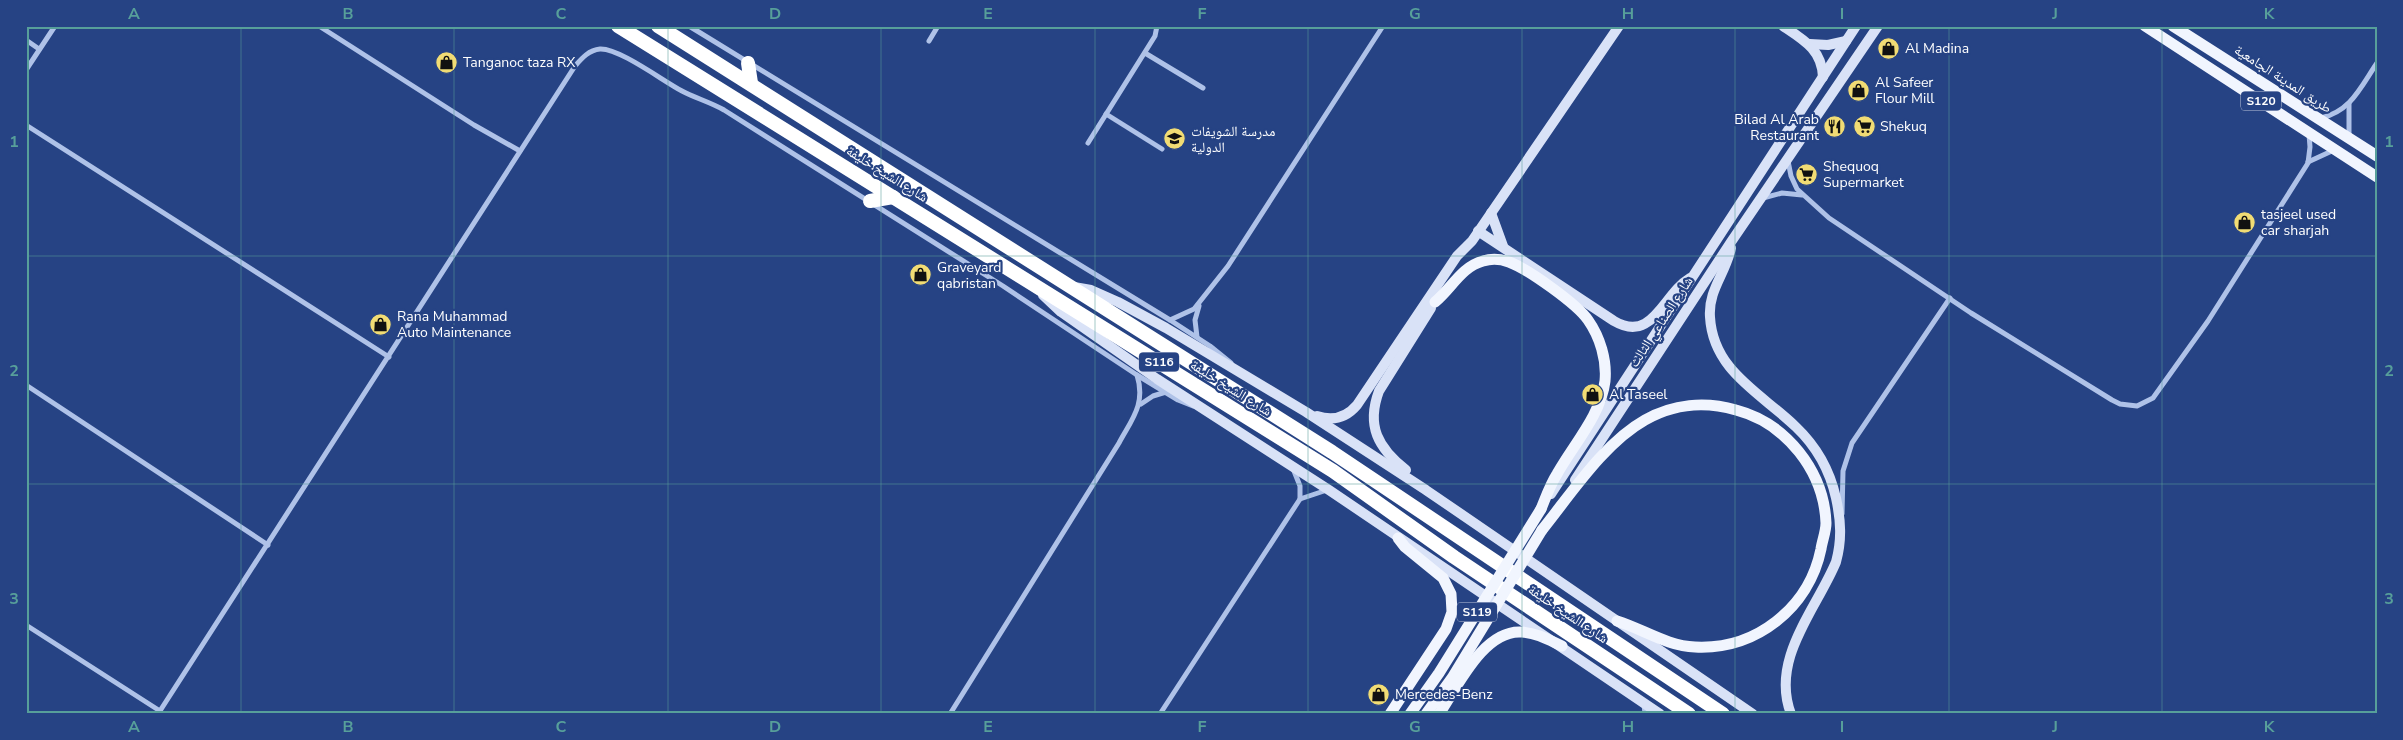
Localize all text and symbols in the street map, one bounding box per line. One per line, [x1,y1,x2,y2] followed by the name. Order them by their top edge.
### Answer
[128,3,140,25] text: A
[342,3,354,25] text: B
[556,3,567,25] text: C
[769,3,781,25] text: D
[983,3,993,25] text: E
[1198,3,1207,25] text: F
[1409,3,1421,25] text: G
[1622,3,1634,25] text: H
[1840,3,1844,25] text: I
[2051,3,2058,25] text: J
[2264,3,2276,25] text: K
[1877,36,1901,60] shop icon: Al Madina
[1905,39,1969,58] place label: Al Madina
[2231,40,2335,118] street label: طريق المدينة الجامعية
[435,50,459,74] shop icon: Tanganoc taza RX
[463,53,575,72] place label: Tanganoc taza RX
[1875,73,1935,108] place label: Al Safeer Flour Mill
[1847,78,1871,102] shop icon: Al Safeer Flour Mill
[2241,92,2281,110] road number: S120
[1734,110,1819,145] place label: Bilad Al Arab Restaurant
[1852,114,1876,138] supermarket icon: Shekuq
[1823,115,1847,139] restaurant icon: Bilad Al Arab Restaurant
[1880,117,1927,136] place label: Shekuq
[1191,122,1275,157] place label: مدرسة الشويفات الدولية
[1163,127,1187,151] school or university icon: مدرسة الشويفات الدولية
[9,131,19,153] text: 1
[2384,131,2394,153] text: 1
[843,141,931,207] street label: شارع الشيخ خليفة
[1823,157,1904,192] place label: Shequoq Supermarket
[1795,162,1819,186] supermarket icon: Shequoq Supermarket
[2261,205,2336,240] place label: tasjeel used car sharjah
[2233,210,2257,234] shop icon: tasjeel used car sharjah
[937,258,1001,293] place label: Graveyard qabristan
[909,263,933,287] shop icon: Graveyard qabristan
[1625,273,1699,372] street label: شارع الصناعي الثالث
[397,307,511,342] place label: Rana Muhammad Auto Maintenance
[369,312,393,336] shop icon: Rana Muhammad Auto Maintenance
[1139,352,1179,372] road number: S116
[1187,355,1275,421] street label: شارع الشيخ خليفة
[9,360,19,382] text: 2
[2384,360,2394,382] text: 2
[1581,382,1605,406] shop icon: Al Taseel
[1609,385,1668,404] place label: Al Taseel
[1524,580,1612,648] street label: شارع الشيخ خليفة
[9,588,19,610] text: 3
[2384,588,2394,610] text: 3
[1457,602,1497,622] road number: S119
[1367,682,1391,706] shop icon: Mercedes-Benz
[1395,685,1493,704] place label: Mercedes-Benz
[128,716,140,738] text: A
[342,716,354,738] text: B
[556,716,567,738] text: C
[769,716,781,738] text: D
[983,716,993,738] text: E
[1198,716,1207,738] text: F
[1409,716,1421,738] text: G
[1622,716,1634,738] text: H
[1840,716,1844,738] text: I
[2051,716,2058,738] text: J
[2264,716,2276,738] text: K

